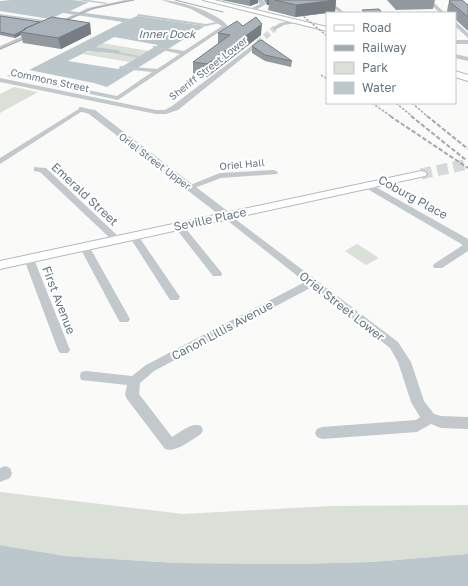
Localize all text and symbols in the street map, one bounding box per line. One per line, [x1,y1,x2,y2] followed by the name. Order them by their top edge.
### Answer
[326,12,456,104] legend
[362,20,391,35] text: Road
[139,27,197,40] water label: Inner Dock
[166,34,250,102] street label: Sheriff Street Lower
[362,40,407,55] text: Railway
[362,60,388,75] text: Park
[10,66,90,94] street label: Commons Street
[362,80,396,95] text: Water
[117,130,193,192] street label: Oriel Street Upper
[219,156,265,172] street label: Oriel Hall
[48,159,122,229] street label: Emerald Street
[376,172,450,222] street label: Coburg Place
[172,204,248,234] street label: Seville Place
[39,264,79,336] street label: First Avenue
[296,268,388,344] street label: Oriel Street Lower
[169,297,275,363] street label: Canon Lillis Avenue

